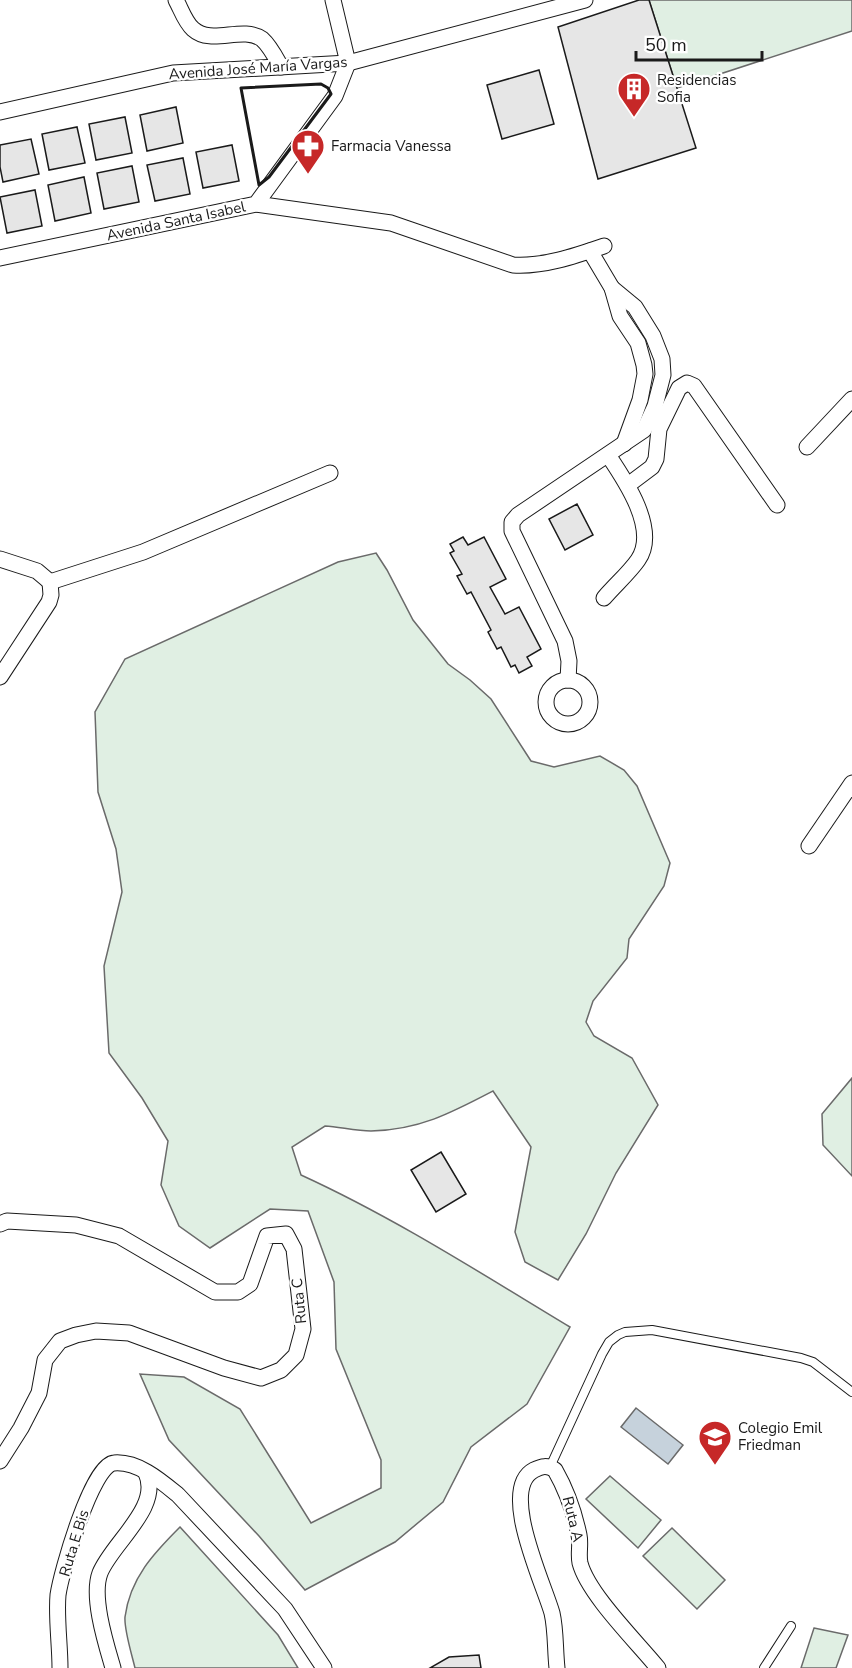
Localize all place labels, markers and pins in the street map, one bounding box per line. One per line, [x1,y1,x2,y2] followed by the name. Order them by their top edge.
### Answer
[657,70,736,107] place label: Residencias Sofia
[616,71,652,118] building icon: Residencias Sofia
[290,128,326,175] pharmacy icon: Farmacia Vanessa
[331,136,452,156] place label: Farmacia Vanessa
[738,1418,823,1455] place label: Colegio Emil Friedman
[697,1419,733,1466] school or university icon: Colegio Emil Friedman

